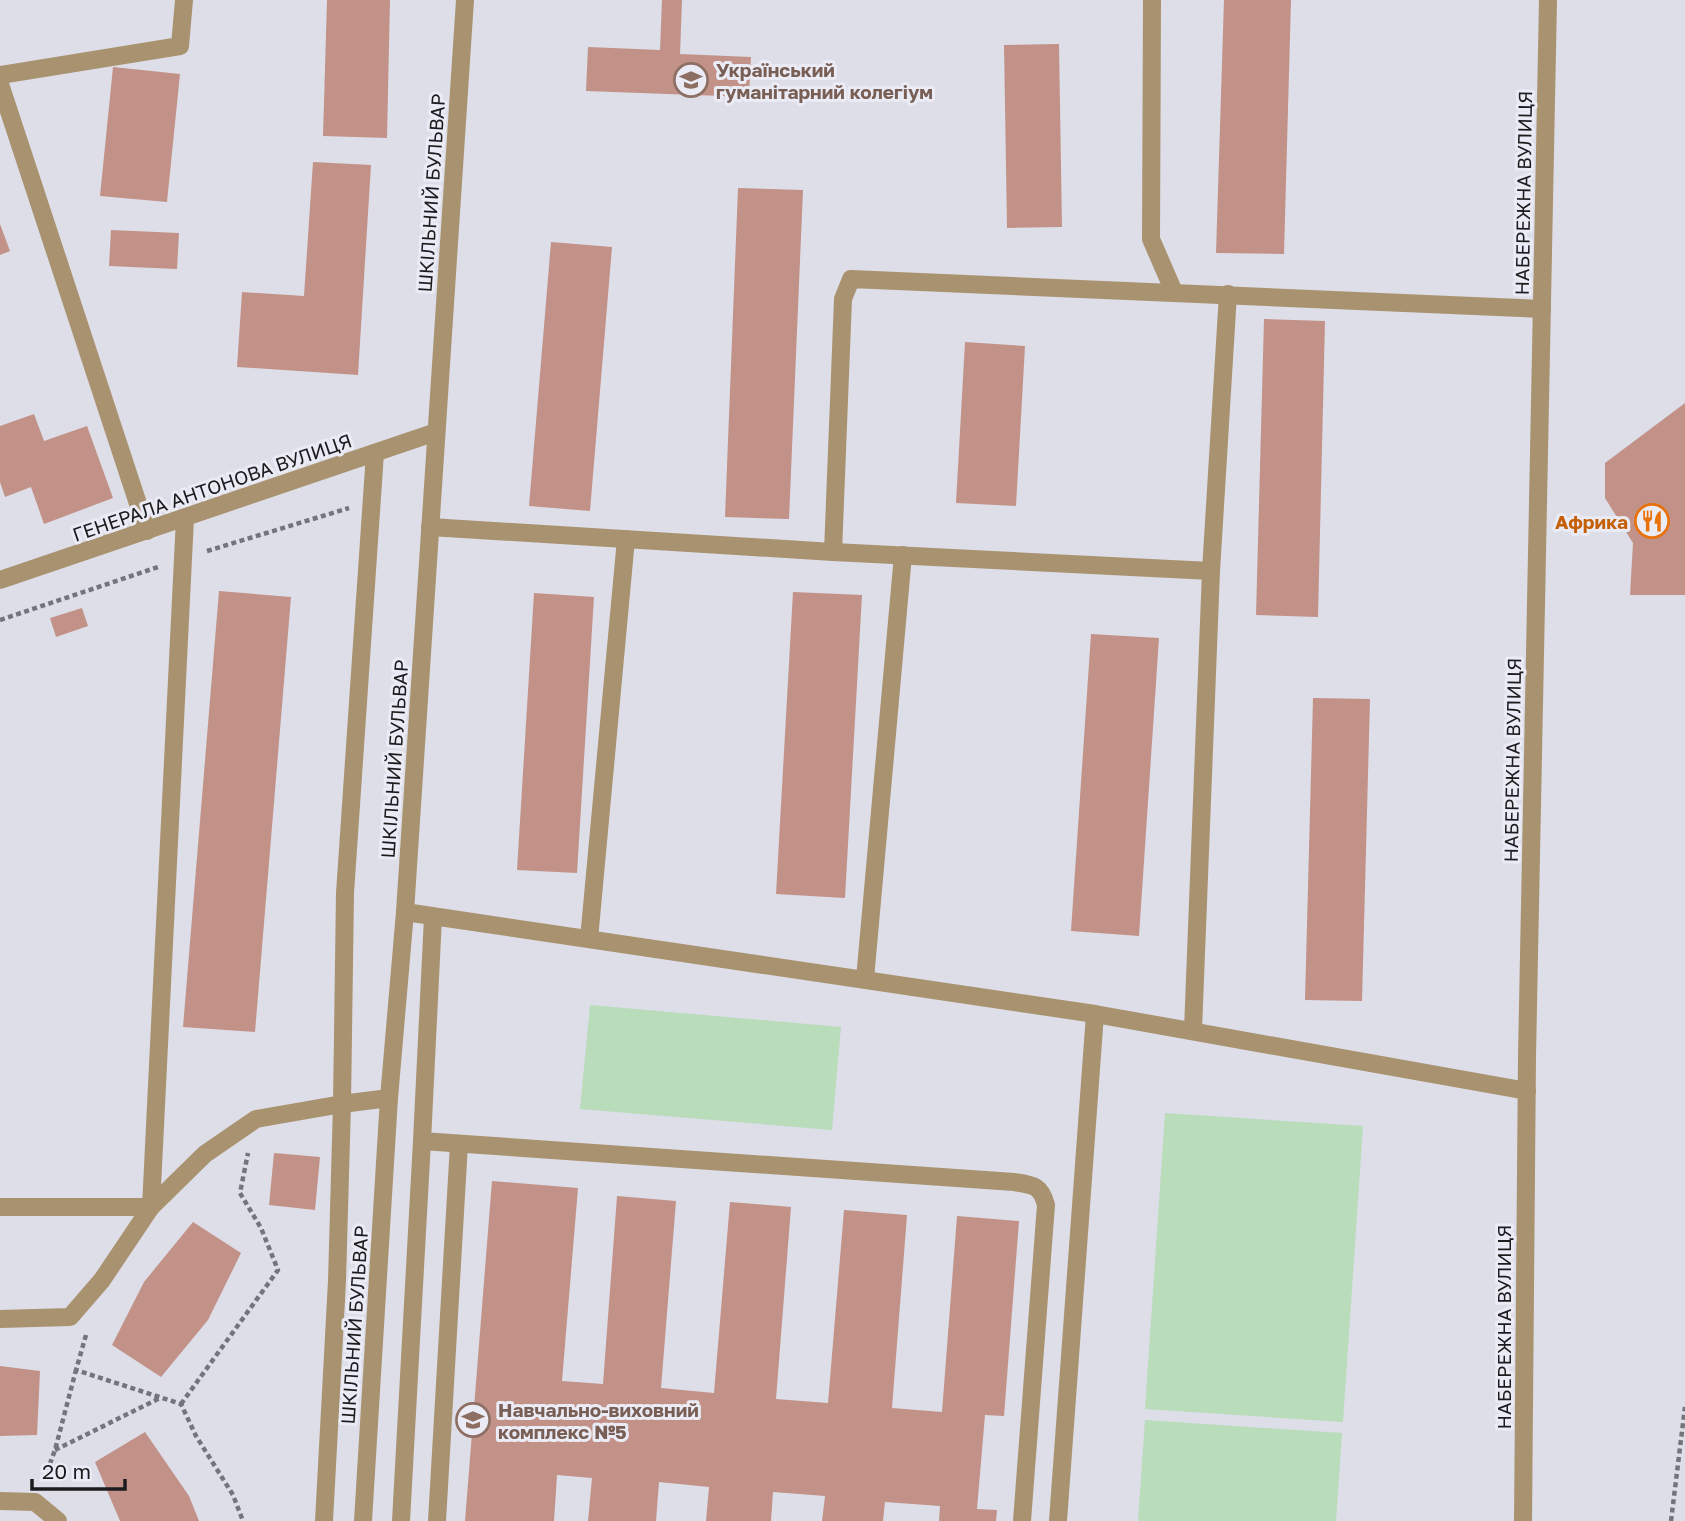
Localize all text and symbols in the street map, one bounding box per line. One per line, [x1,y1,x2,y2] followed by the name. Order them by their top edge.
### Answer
[716,58,933,103] place label: Український гуманітарний колегіум
[672,61,710,99] school or university icon: Український гуманітарний колегіум
[1510,90,1536,296] street label: НАБЕРЕЖНА ВУЛИЦЯ
[413,93,449,293] street label: ШКІЛЬНИЙ БУЛЬВАР
[69,428,355,546] street label: ГЕНЕРАЛА АНТОНОВА ВУЛИЦЯ
[1633,502,1671,540] restaurant icon: Африка
[1555,510,1628,533] place label: Африка
[1499,657,1525,863] street label: НАБЕРЕЖНА ВУЛИЦЯ
[376,659,412,859] street label: ШКІЛЬНИЙ БУЛЬВАР
[336,1225,372,1425] street label: ШКІЛЬНИЙ БУЛЬВАР
[1492,1225,1515,1429] street label: НАБЕРЕЖНА ВУЛИЦЯ
[498,1398,699,1443] place label: Навчально-виховний комплекс №5
[454,1401,492,1439] school or university icon: Навчально-виховний комплекс №5
[32,1448,124,1492] scale bar
[42,1458,91,1484] text: 20 m

